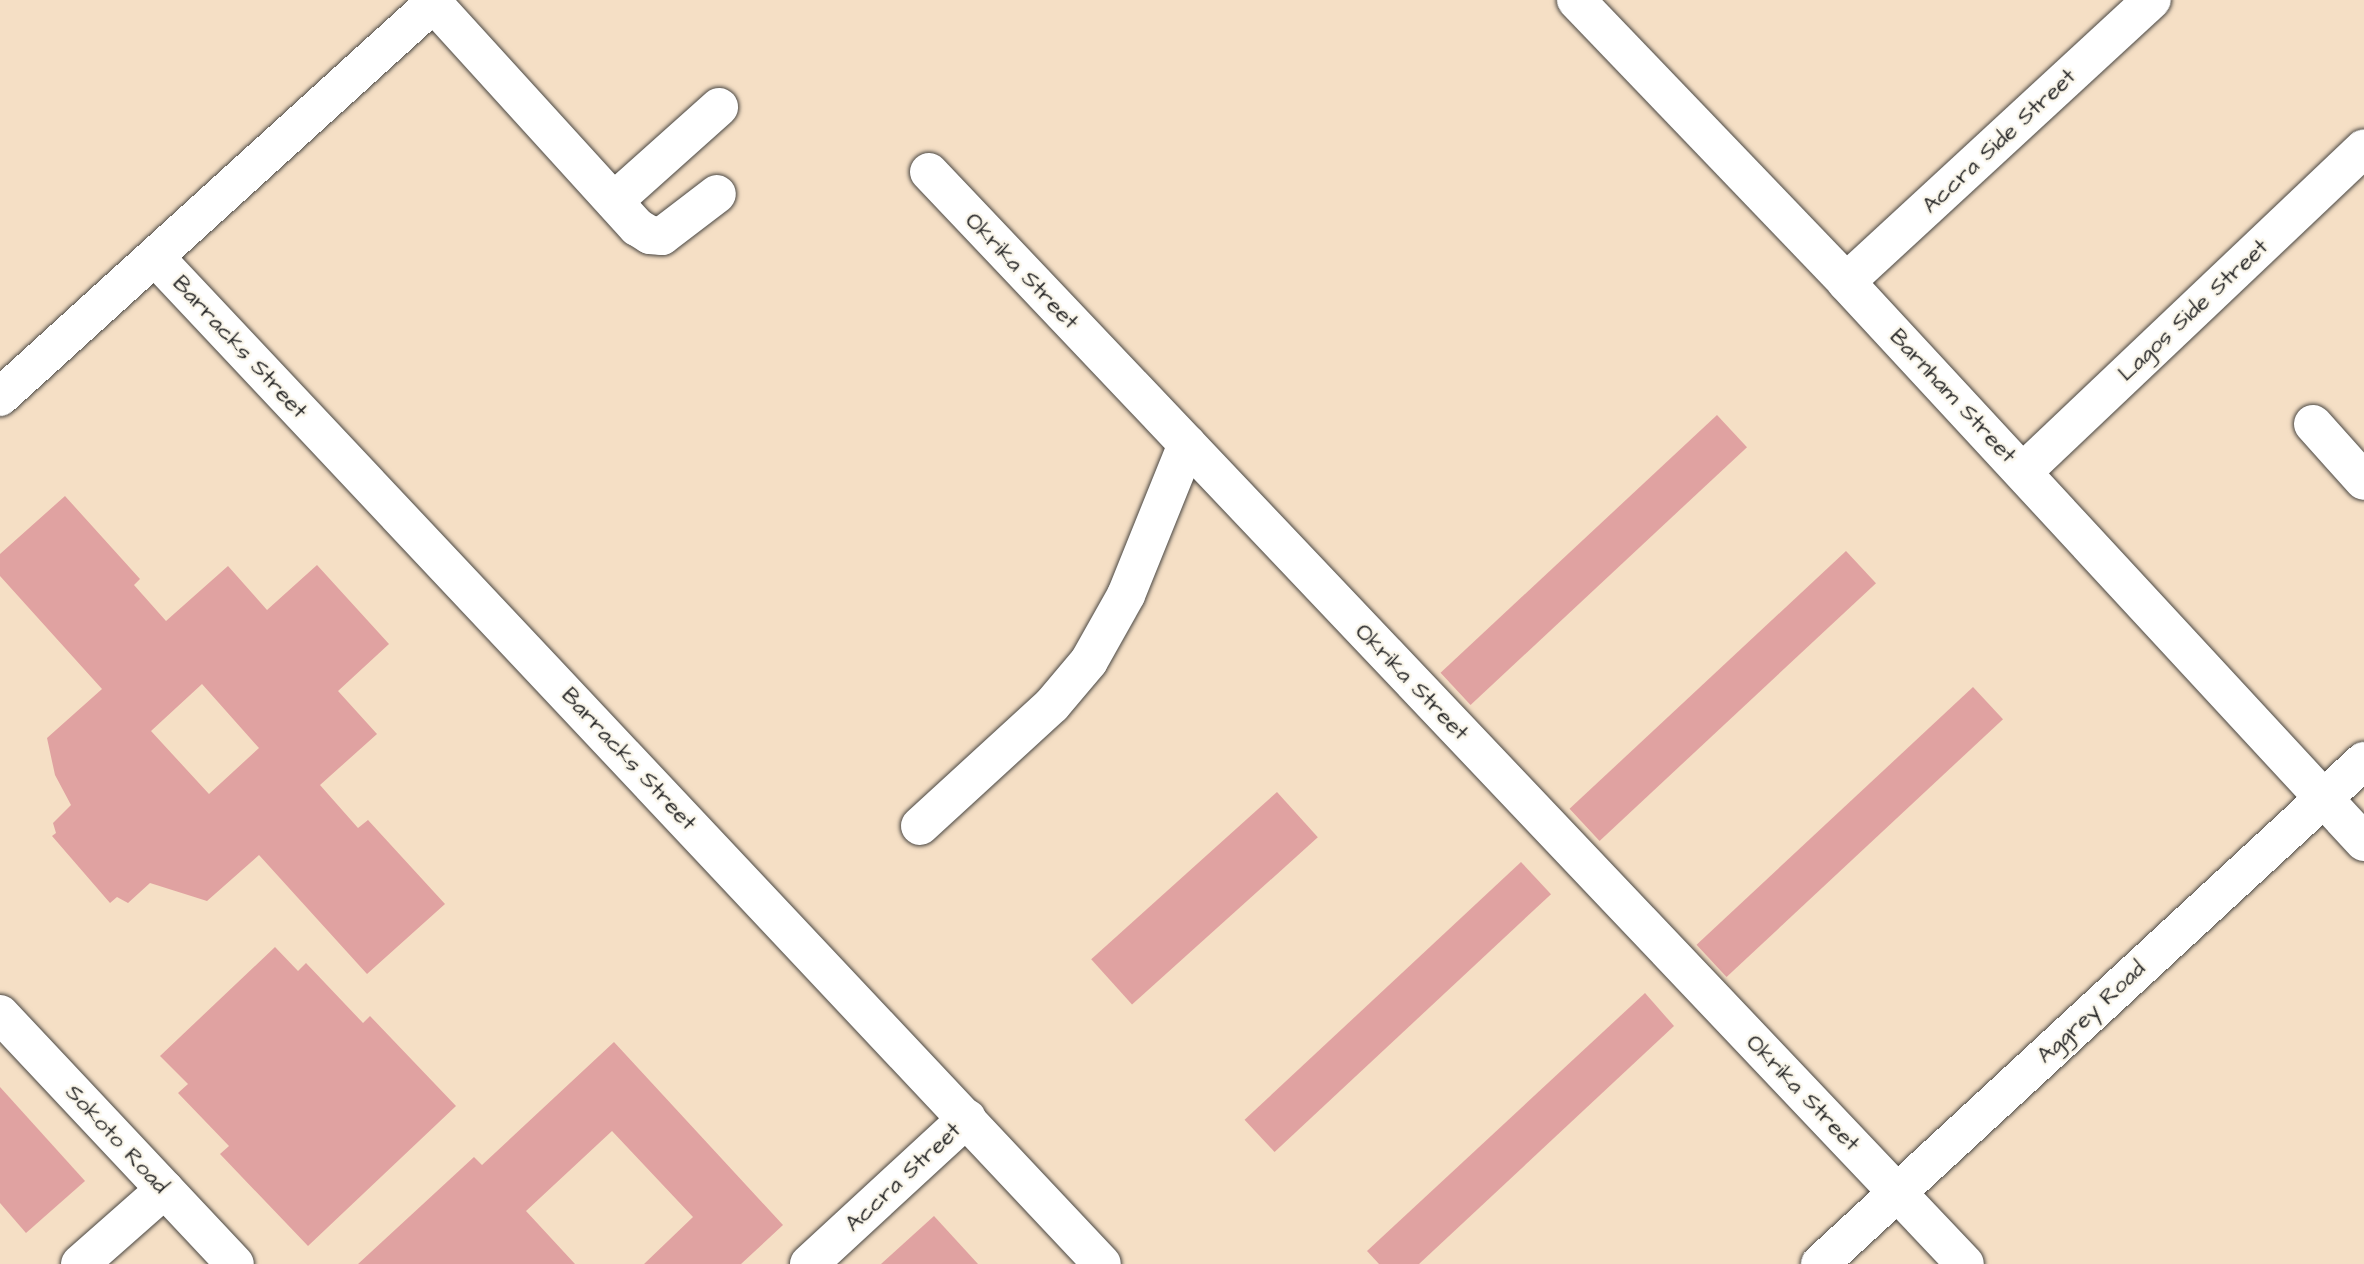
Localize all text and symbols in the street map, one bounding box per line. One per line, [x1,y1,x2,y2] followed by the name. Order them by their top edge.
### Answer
[1916,63,2082,219] street label: Accra Side Street
[959,207,1085,335] street label: Okrika Street
[2112,233,2274,387] street label: Lagos Side Street
[167,270,313,424] street label: Barracks Street
[1884,323,2022,469] street label: Barnham Street
[1349,618,1475,746] street label: Okrika Street
[556,682,702,836] street label: Barracks Street
[2031,955,2151,1069] street label: Aggrey Road
[1740,1029,1866,1157] street label: Okrika Street
[59,1079,175,1199] street label: Sokoto Road
[839,1116,967,1238] street label: Accra Street

